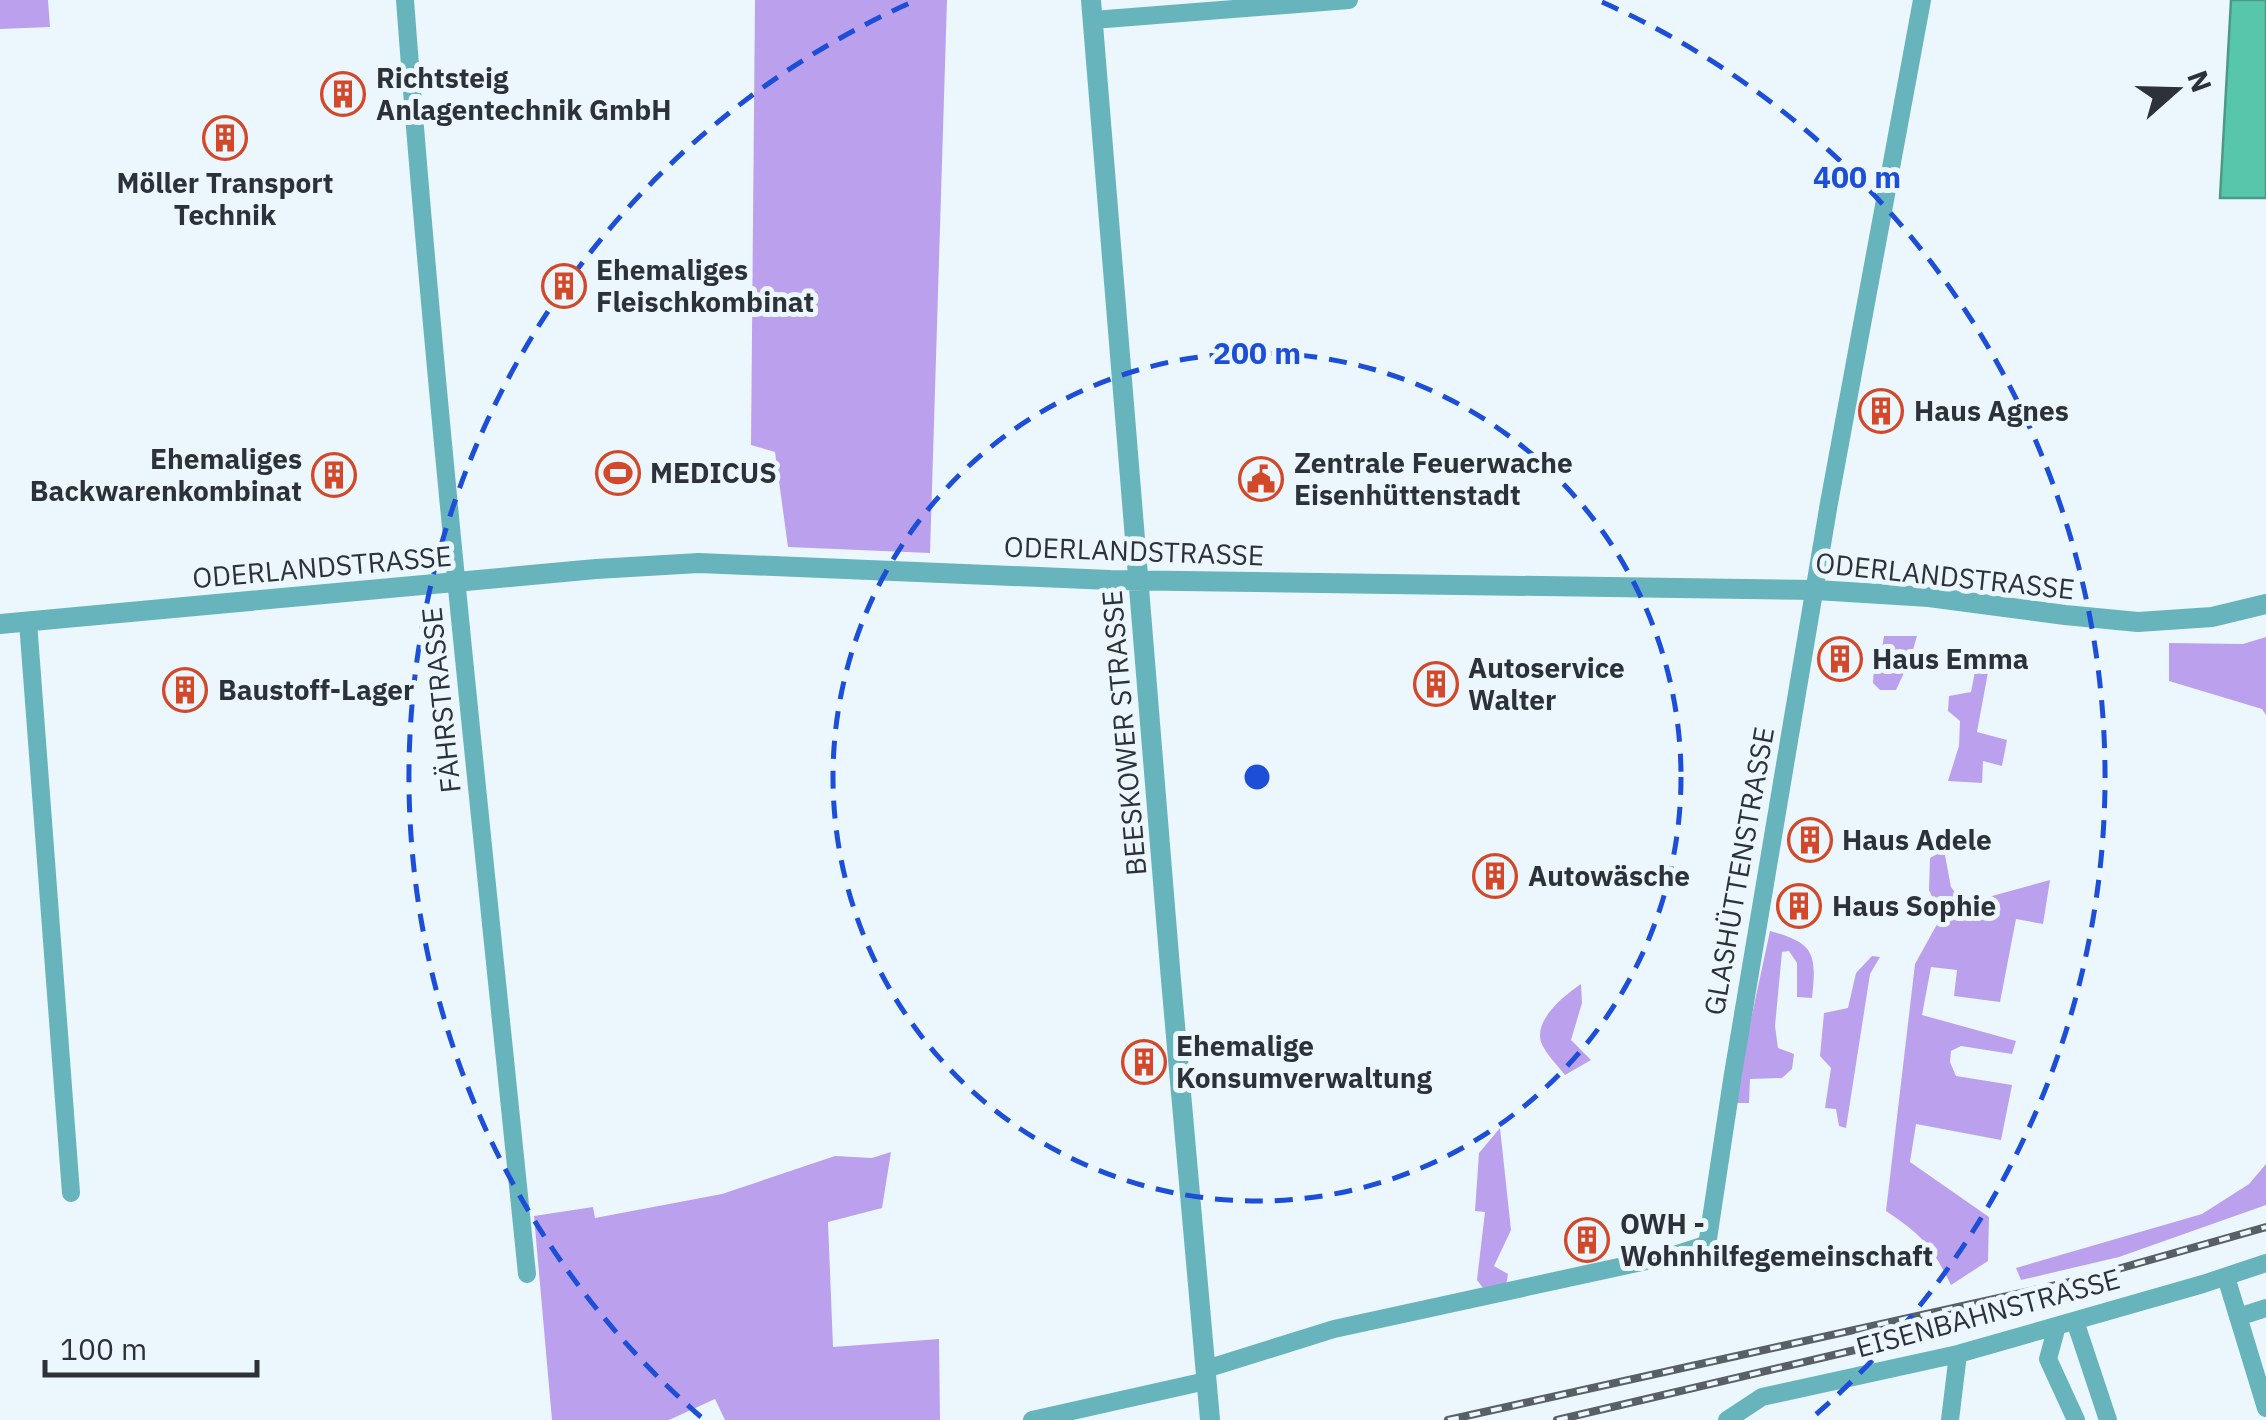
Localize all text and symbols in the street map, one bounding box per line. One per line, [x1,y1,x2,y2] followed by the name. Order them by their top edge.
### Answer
[2126,40,2226,140] north arrow
[376,59,671,128] place label: Richtsteig Anlagentechnik GmbH
[2179,65,2221,97] text: N
[320,71,366,117] building icon: Richtsteig Anlagentechnik GmbH
[202,115,248,161] building icon: Möller Transport Technik
[1813,157,1901,196] text: 400 m
[117,164,333,233] place label: Möller Transport Technik
[596,251,814,320] place label: Ehemaliges Fleischkombinat
[541,263,587,309] building icon: Ehemaliges Fleischkombinat
[1213,333,1301,372] text: 200 m
[1858,388,1904,434] building icon: Haus Agnes
[1914,392,2069,429] place label: Haus Agnes
[30,440,302,509] place label: Ehemaliges Backwarenkombinat
[1294,444,1573,513] place label: Zentrale Feuerwache Eisenhüttenstadt
[595,450,641,496] sports icon: MEDICUS
[311,452,357,498] building icon: Ehemaliges Backwarenkombinat
[650,454,777,491] place label: MEDICUS
[1238,456,1284,502] public building icon: Zentrale Feuerwache Eisenhüttenstadt
[1003,527,1265,574] street label: ODERLANDSTRASSE
[191,537,453,596] street label: ODERLANDSTRASSE
[1814,543,2076,608] street label: ODERLANDSTRASSE
[1093,589,1154,877] street label: BEESKOWER STRASSE
[412,605,469,795] street label: FÄHRSTRASSE
[1817,636,1863,682] building icon: Haus Emma
[1872,640,2029,677] place label: Haus Emma
[1468,649,1625,718] place label: Autoservice Walter
[1413,661,1459,707] building icon: Autoservice Walter
[162,667,208,713] building icon: Baustoff-Lager
[218,671,414,708] place label: Baustoff-Lager
[1695,724,1782,1018] street label: GLASHÜTTENSTRASSE
[1239,759,1275,795] centre of rings
[1787,817,1833,863] building icon: Haus Adele
[1842,821,1992,858] place label: Haus Adele
[1472,853,1518,899] building icon: Autowäsche
[1528,857,1690,894] place label: Autowäsche
[1776,883,1822,929] building icon: Haus Sophie
[1832,887,1996,924] place label: Haus Sophie
[1176,1027,1432,1096] place label: Ehemalige Konsumverwaltung
[1121,1039,1167,1085] building icon: Ehemalige Konsumverwaltung
[1620,1205,1933,1274] place label: OWH - Wohnhilfegemeinschaft
[1564,1217,1610,1263] building icon: OWH - Wohnhilfegemeinschaft
[1852,1259,2124,1366] street label: EISENBAHNSTRASSE
[45,1315,258,1377] scale bar
[60,1329,147,1368] text: 100 m

